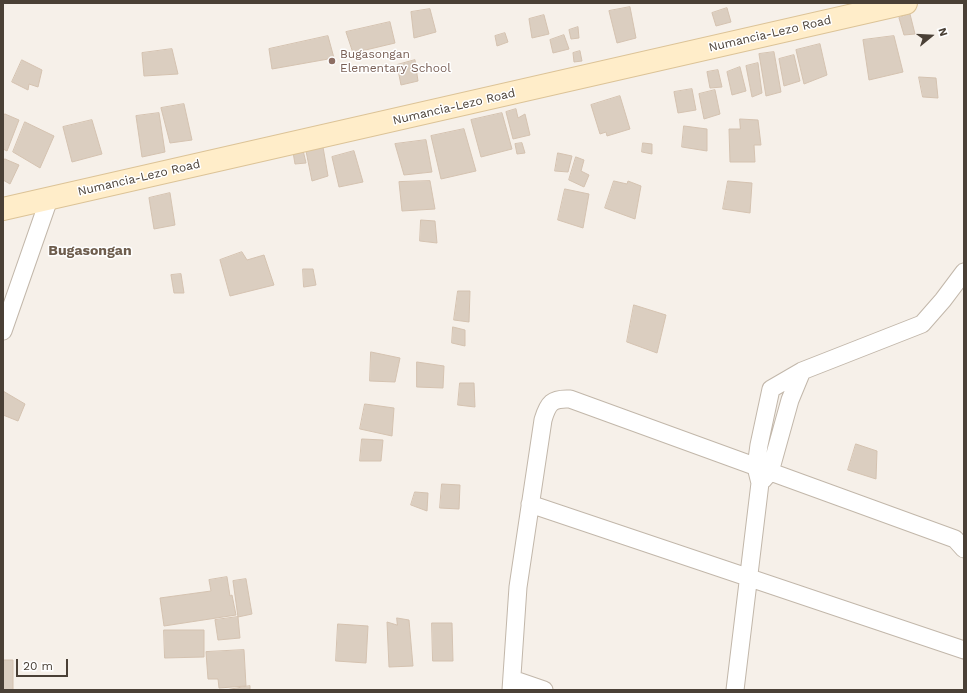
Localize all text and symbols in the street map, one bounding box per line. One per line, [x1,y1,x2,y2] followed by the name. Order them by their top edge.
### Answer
[707,13,833,55] street label: Numancia-Lezo Road
[911,16,951,56] north arrow
[935,26,950,38] text: N
[340,47,451,75] place label: Bugasongan Elementary School
[327,56,337,66] marker: Bugasongan Elementary School
[391,86,517,128] street label: Numancia-Lezo Road
[76,157,202,199] street label: Numancia-Lezo Road
[48,243,132,259] district label: Bugasongan
[18,651,70,677] scale bar
[23,659,53,673] text: 20 m

